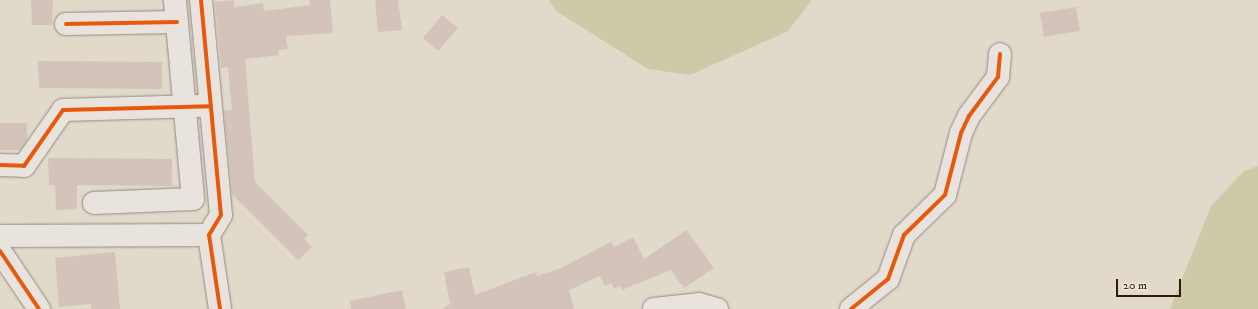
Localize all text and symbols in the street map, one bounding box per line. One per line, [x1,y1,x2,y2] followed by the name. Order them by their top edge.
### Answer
[1118,271,1183,297] scale bar
[1123,278,1147,293] text: 20 m

